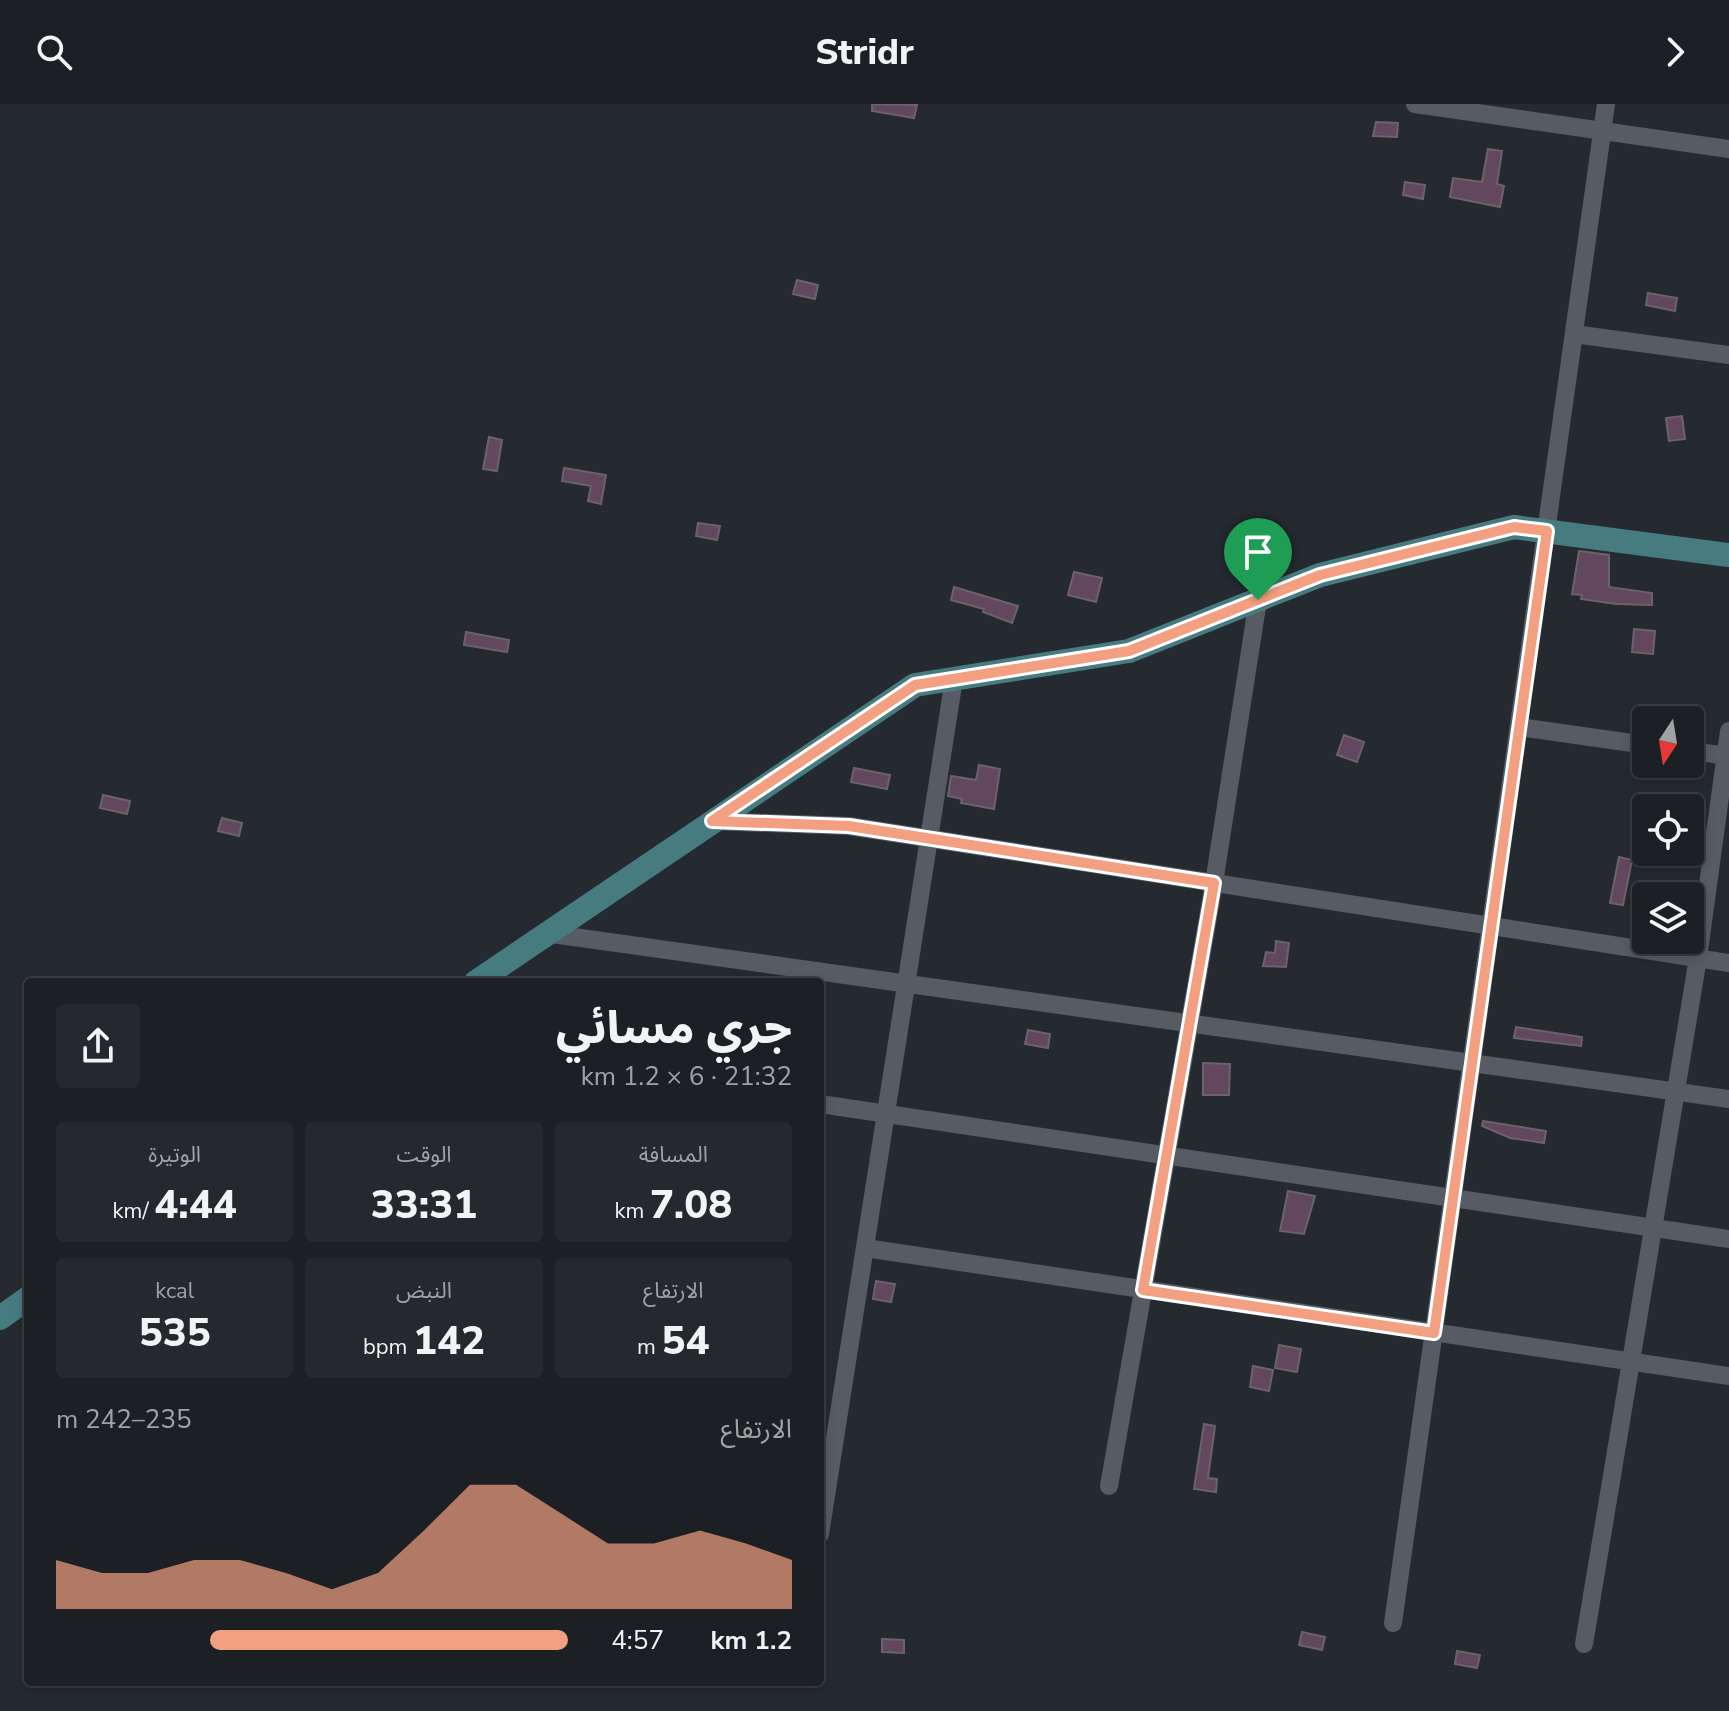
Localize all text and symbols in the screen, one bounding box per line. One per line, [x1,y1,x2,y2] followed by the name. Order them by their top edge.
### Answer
[815,28,914,77] text: Stridr
[32,30,76,74] icon: search
[1653,30,1697,74] icon: forward
[1224,518,1292,600] pin
[1236,530,1280,574] icon: arrive
[1632,706,1704,778] north arrow
[1632,706,1704,954] map controls
[1632,794,1704,866] button: locate
[1632,882,1704,954] button: layers
[556,999,792,1059] text: جري مسائي
[56,1004,140,1088] button: share
[581,1059,792,1094] text: 21:32 · 6 × 1.2 km
[148,1140,201,1170] text: الوتيرة
[396,1140,452,1170] text: الوقت
[639,1140,708,1170] text: المسافة
[154,1178,237,1232] text: 4:44
[371,1178,477,1232] text: 33:31
[650,1178,732,1232] text: 7.08
[113,1196,154,1226] text: /km
[614,1196,650,1226] text: km
[155,1276,194,1306] text: kcal
[396,1276,452,1306] text: النبض
[643,1276,704,1306] text: الارتفاع
[139,1306,211,1360] text: 535
[413,1314,485,1368] text: 142
[662,1314,710,1368] text: 54
[363,1332,413,1362] text: bpm
[637,1332,662,1362] text: m
[56,1402,192,1437] text: 235–242 m
[721,1412,792,1447] text: الارتفاع
[611,1623,664,1658] text: 4:57
[711,1623,792,1658] text: 1.2 km

